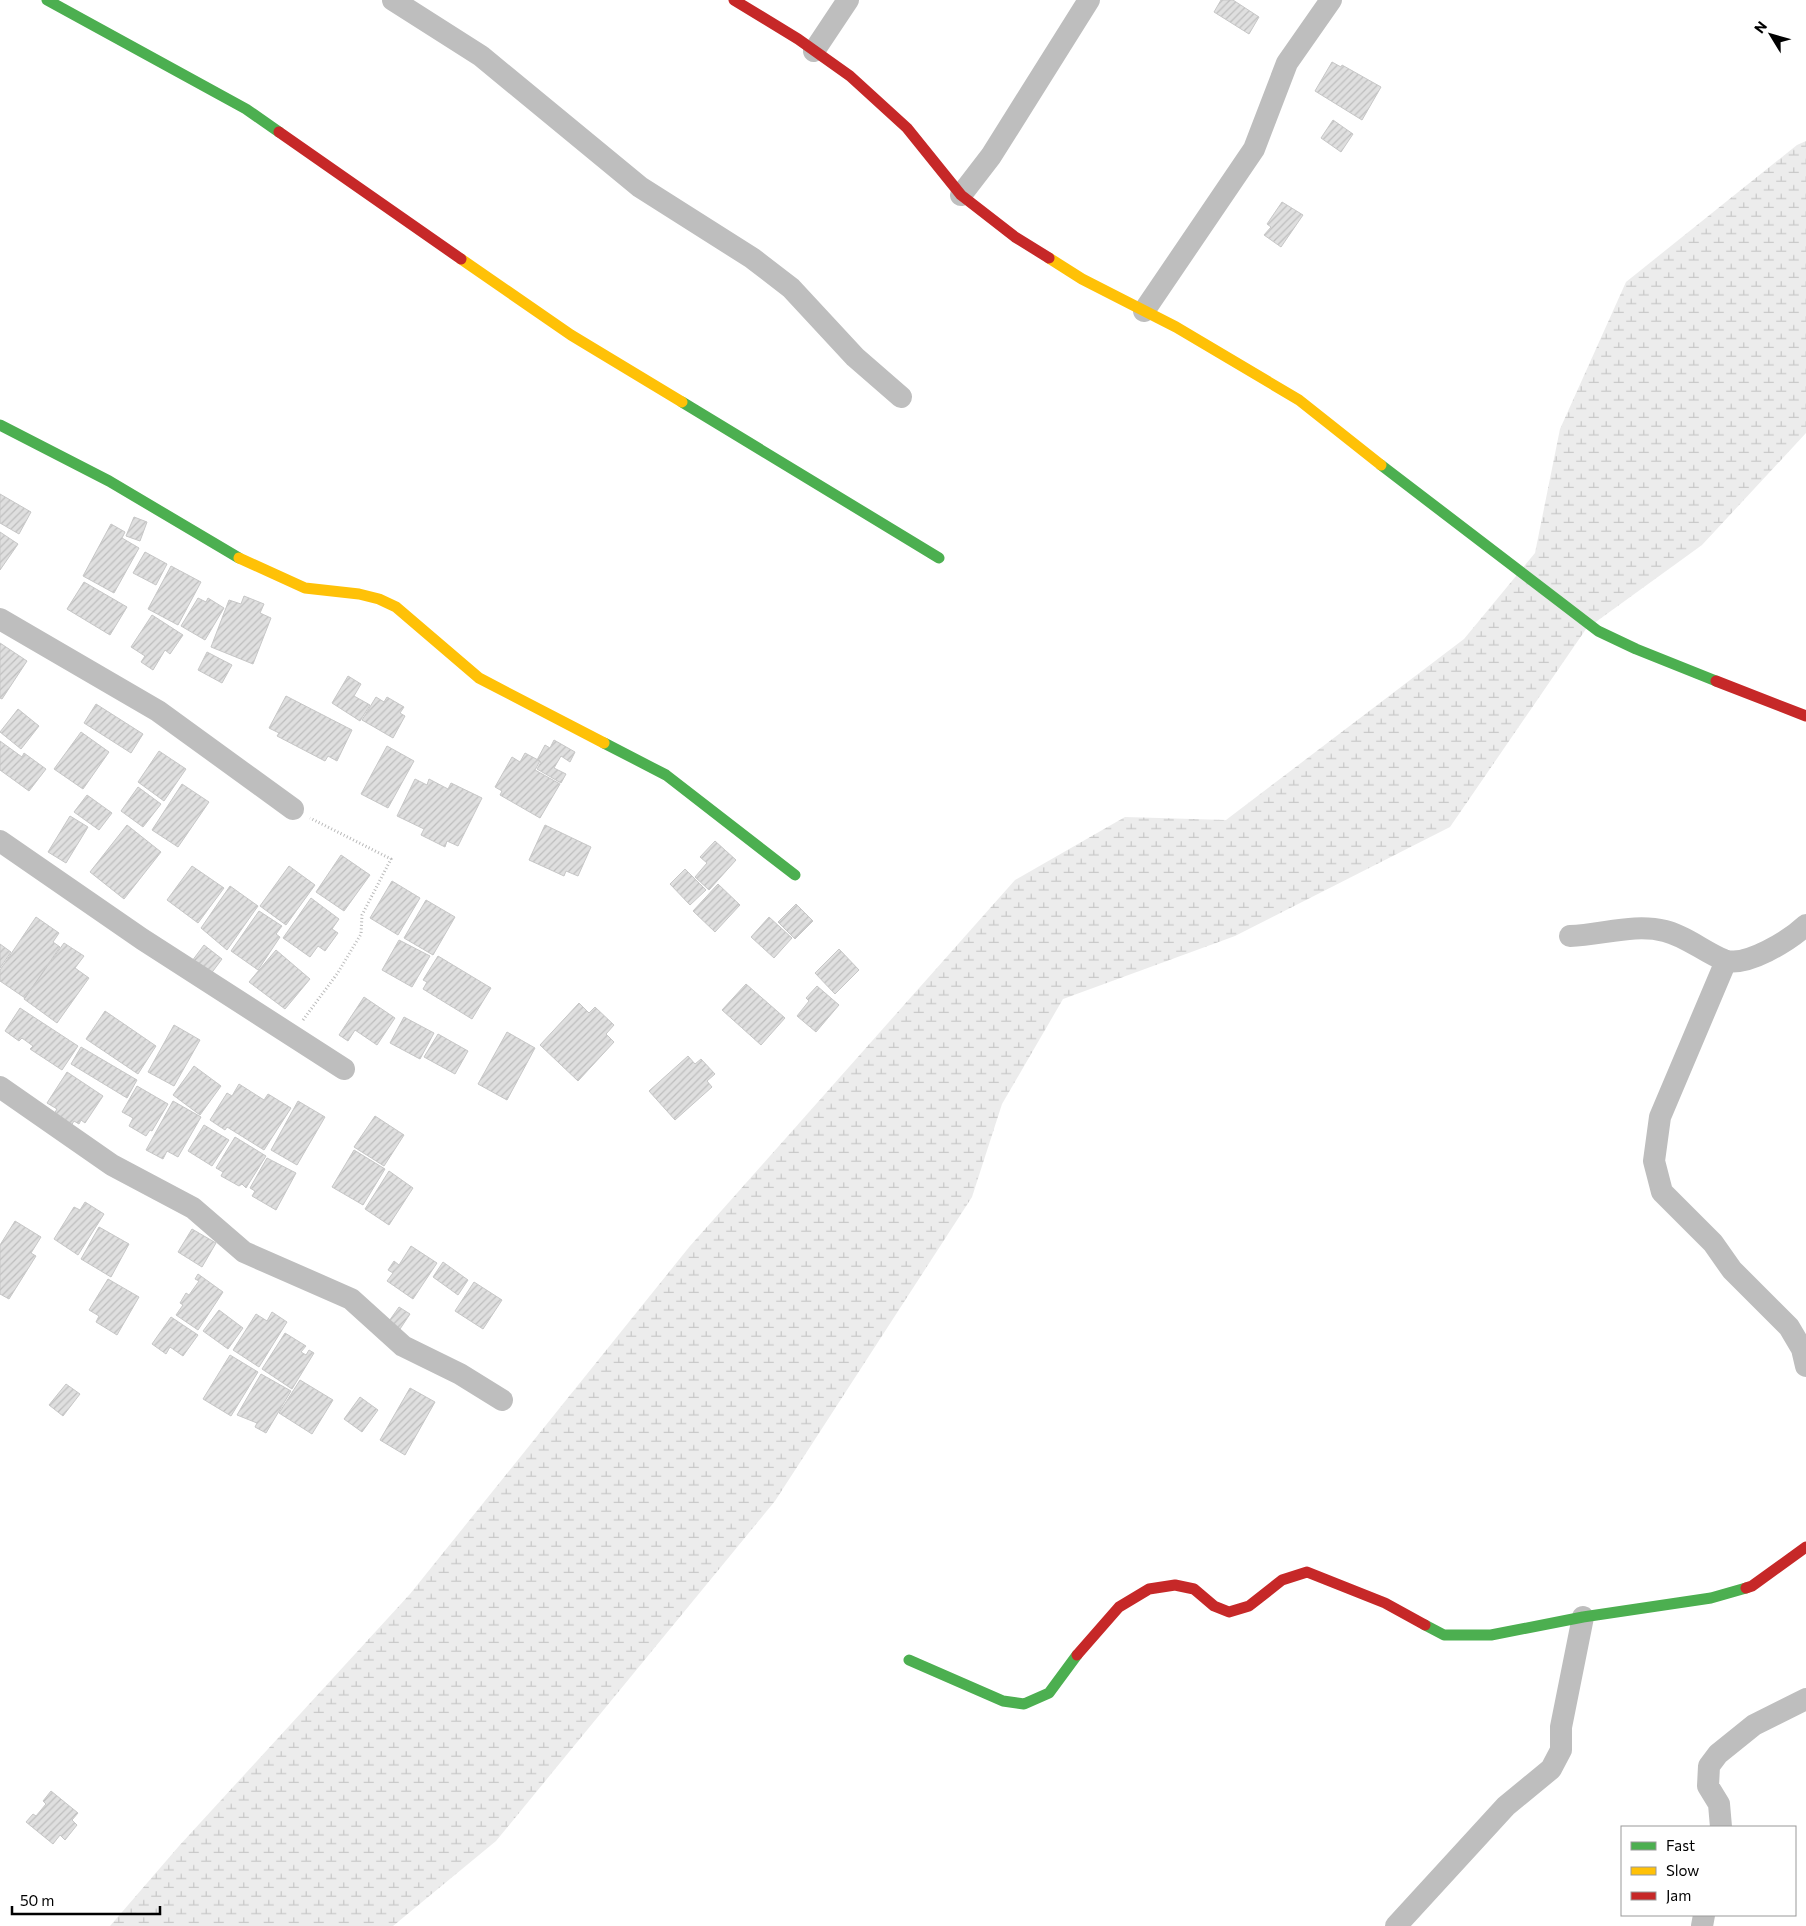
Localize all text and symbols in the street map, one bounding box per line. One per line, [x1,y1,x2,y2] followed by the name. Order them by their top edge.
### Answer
[1746,10,1796,60] north arrow
[1750,18,1770,36] text: N
[1621,1826,1796,1916] legend
[1666,1836,1695,1854] text: Fast
[1666,1861,1699,1879] text: Slow
[12,1884,160,1916] scale bar
[1666,1886,1691,1904] text: Jam
[20,1891,54,1909] text: 50 m

